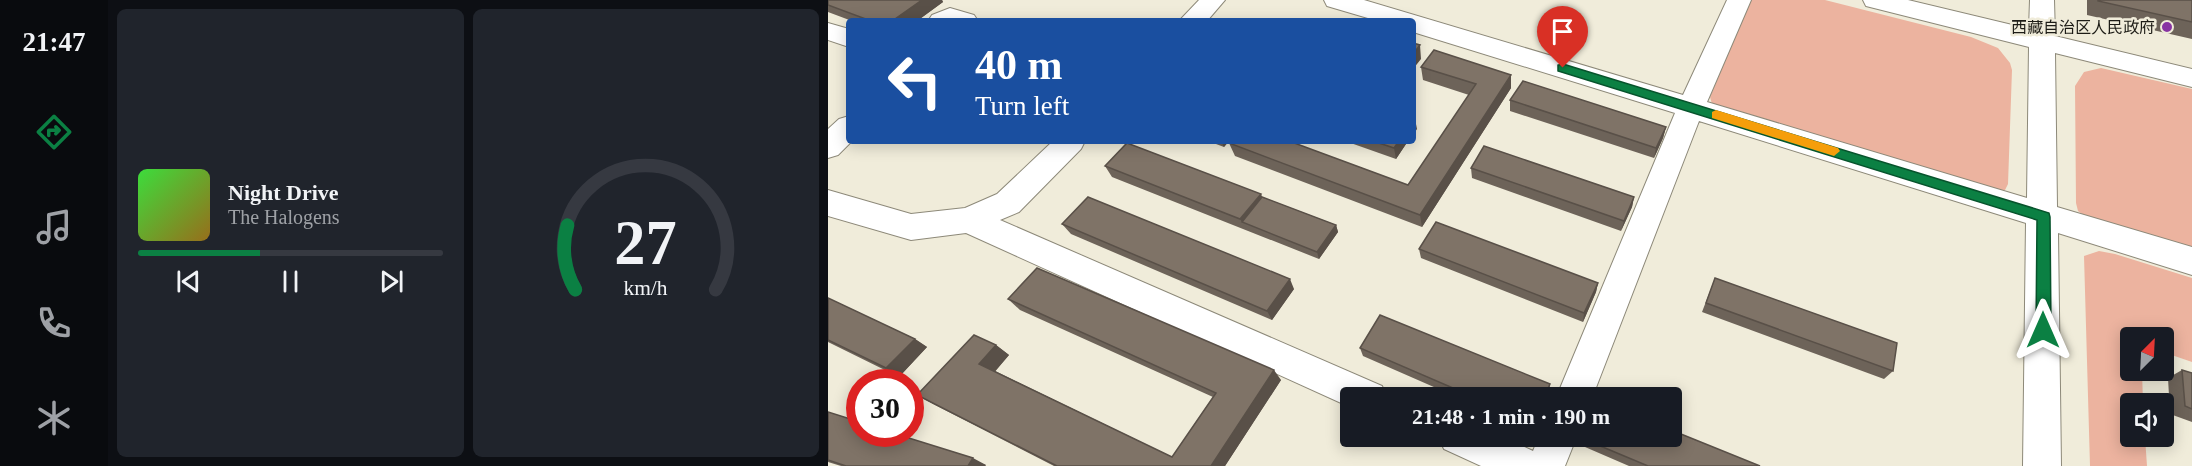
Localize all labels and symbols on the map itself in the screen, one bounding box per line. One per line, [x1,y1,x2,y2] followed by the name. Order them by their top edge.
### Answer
[1537,6,1588,68] pin
[2011,19,2155,36] place label: 西藏自治区人民政府
[2160,20,2174,34] marker: 西藏自治区人民政府
[2011,298,2075,362] position arrow
[2120,327,2174,381] north arrow
[846,369,924,447] speed limit sign: 30

